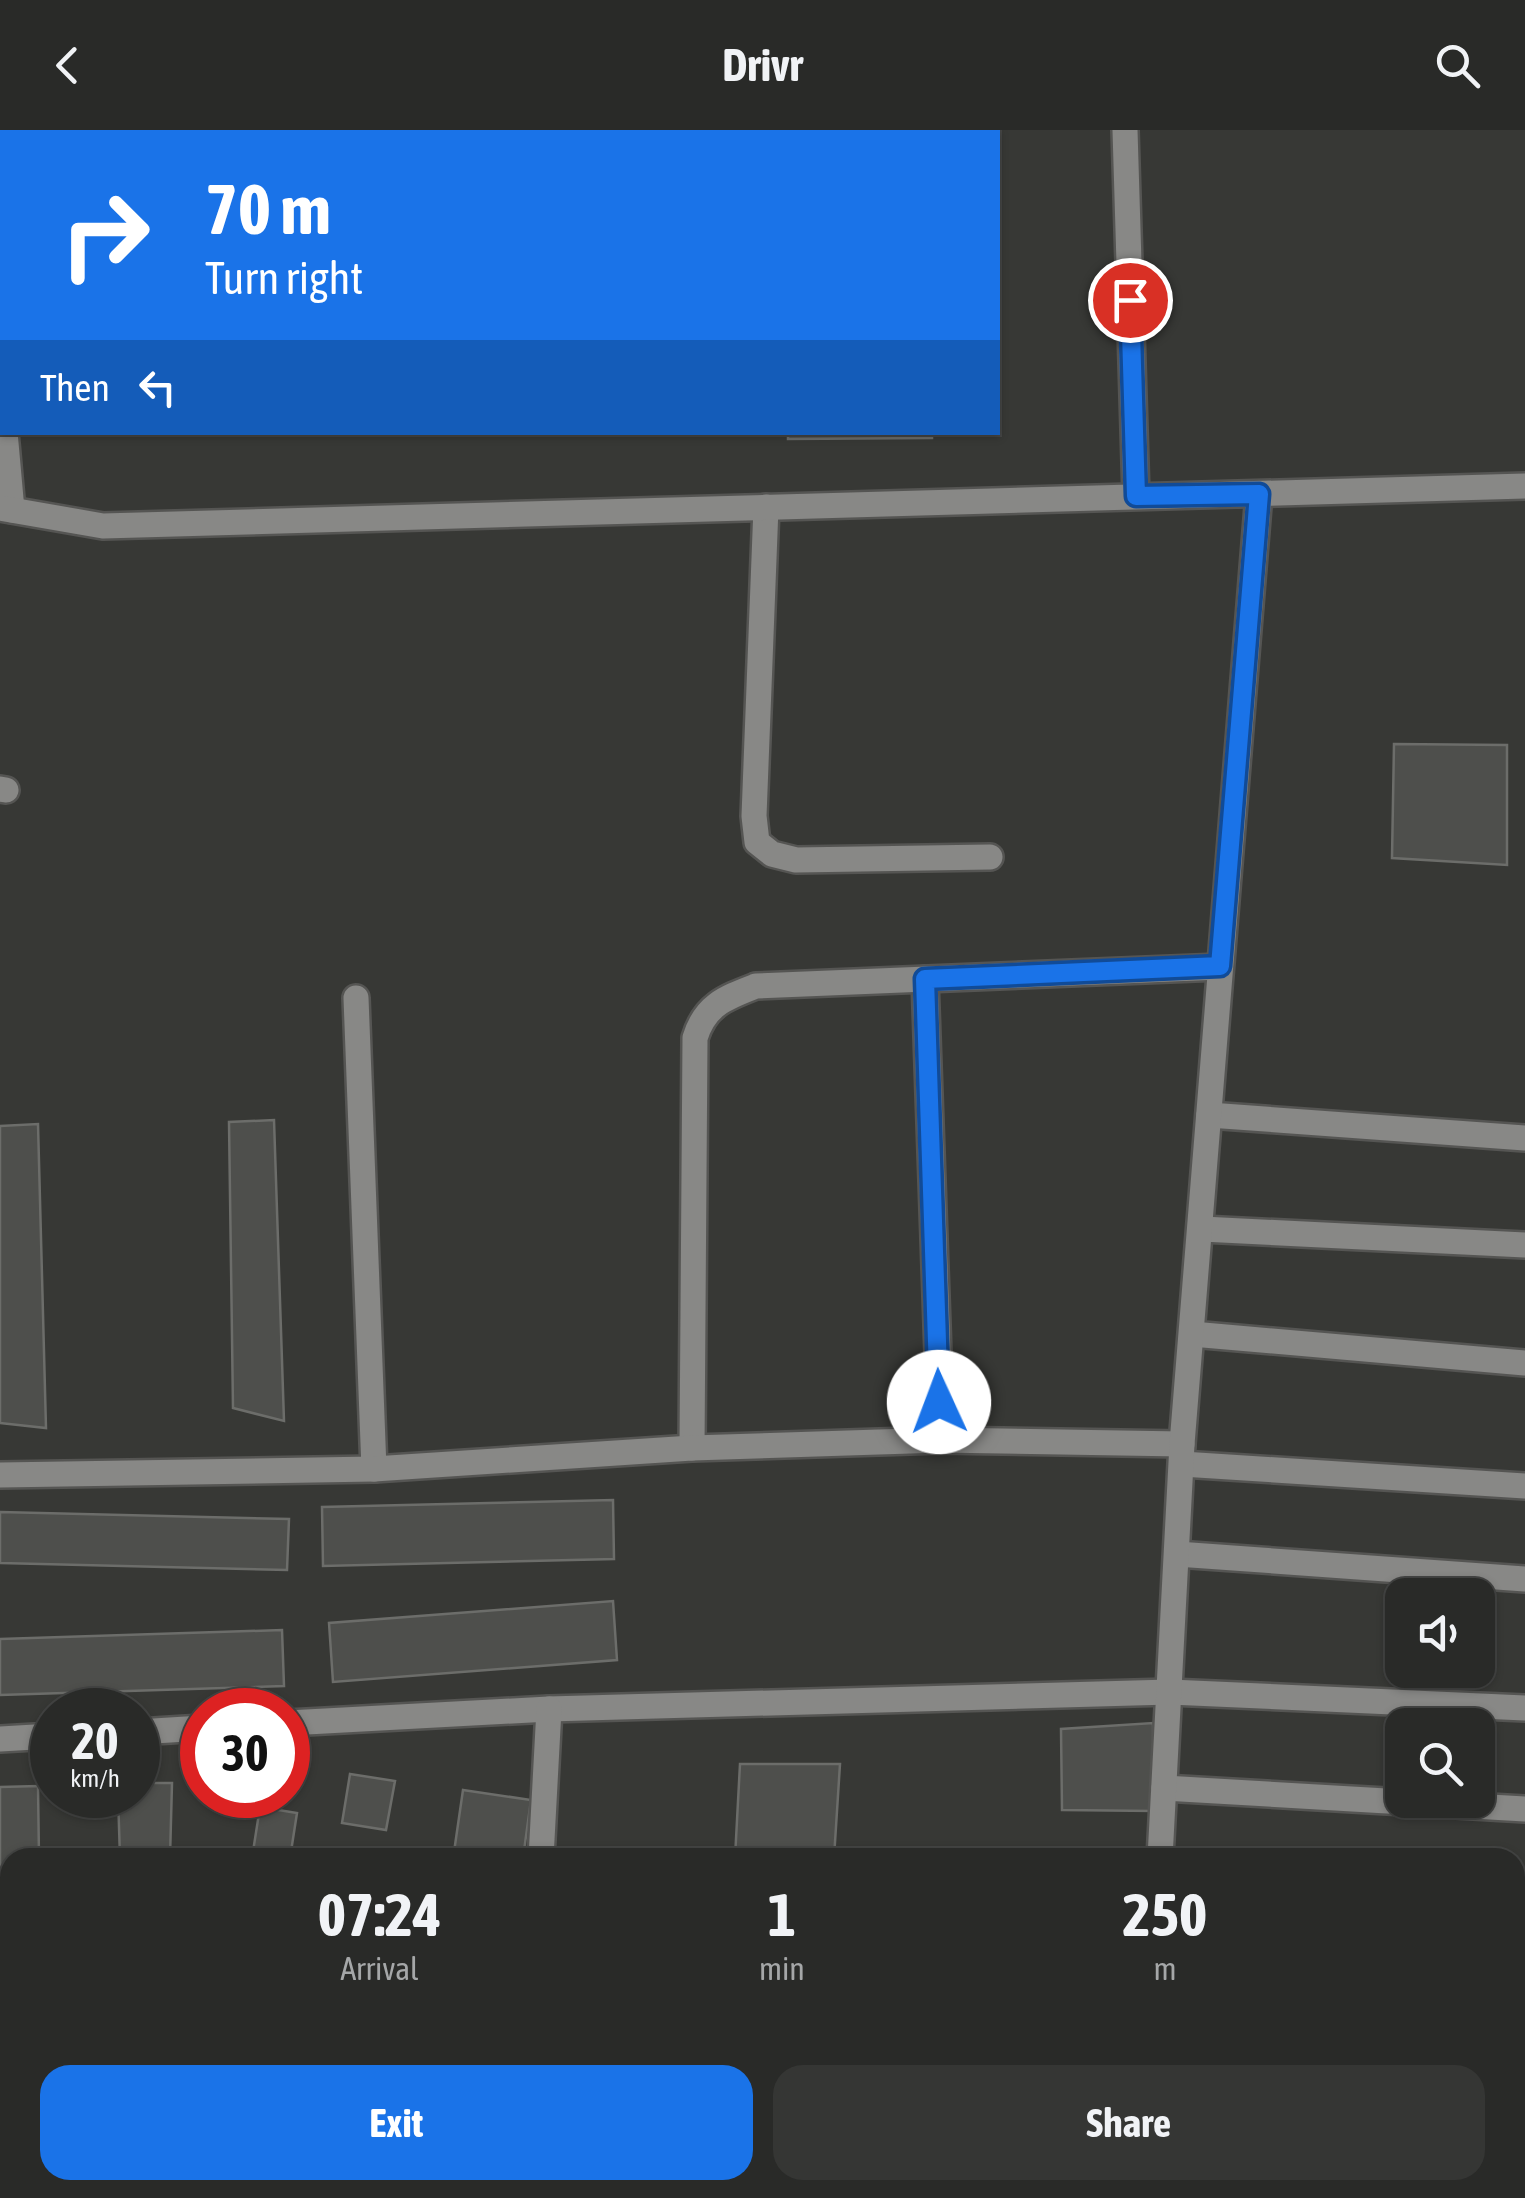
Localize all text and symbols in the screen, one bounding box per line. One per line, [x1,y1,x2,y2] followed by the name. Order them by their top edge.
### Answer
[40,38,95,93] icon: back
[1430,38,1485,93] icon: search
[722,39,803,91] text: Drivr
[205,169,331,249] text: 70 m
[40,170,170,300] icon: right
[205,252,363,304] text: Turn right
[1088,258,1173,343] pin
[1103,273,1158,328] icon: arrive
[130,360,185,415] icon: left
[40,366,110,409] text: Then
[887,1350,991,1454] position arrow
[1385,1578,1495,1818] map controls
[1385,1578,1495,1688] button: sound
[180,1688,310,1818] speed limit sign: 30
[1385,1708,1495,1818] button: search
[71,1712,118,1770] text: 20
[70,1764,120,1792] text: km/h
[318,1880,441,1949] text: 07:24
[768,1880,796,1949] text: 1
[1123,1880,1207,1949] text: 250
[340,1950,419,1987] text: Arrival
[759,1950,805,1987] text: min
[1153,1950,1176,1987] text: m
[40,2065,753,2180] button: Exit
[773,2065,1485,2180] button: Share

